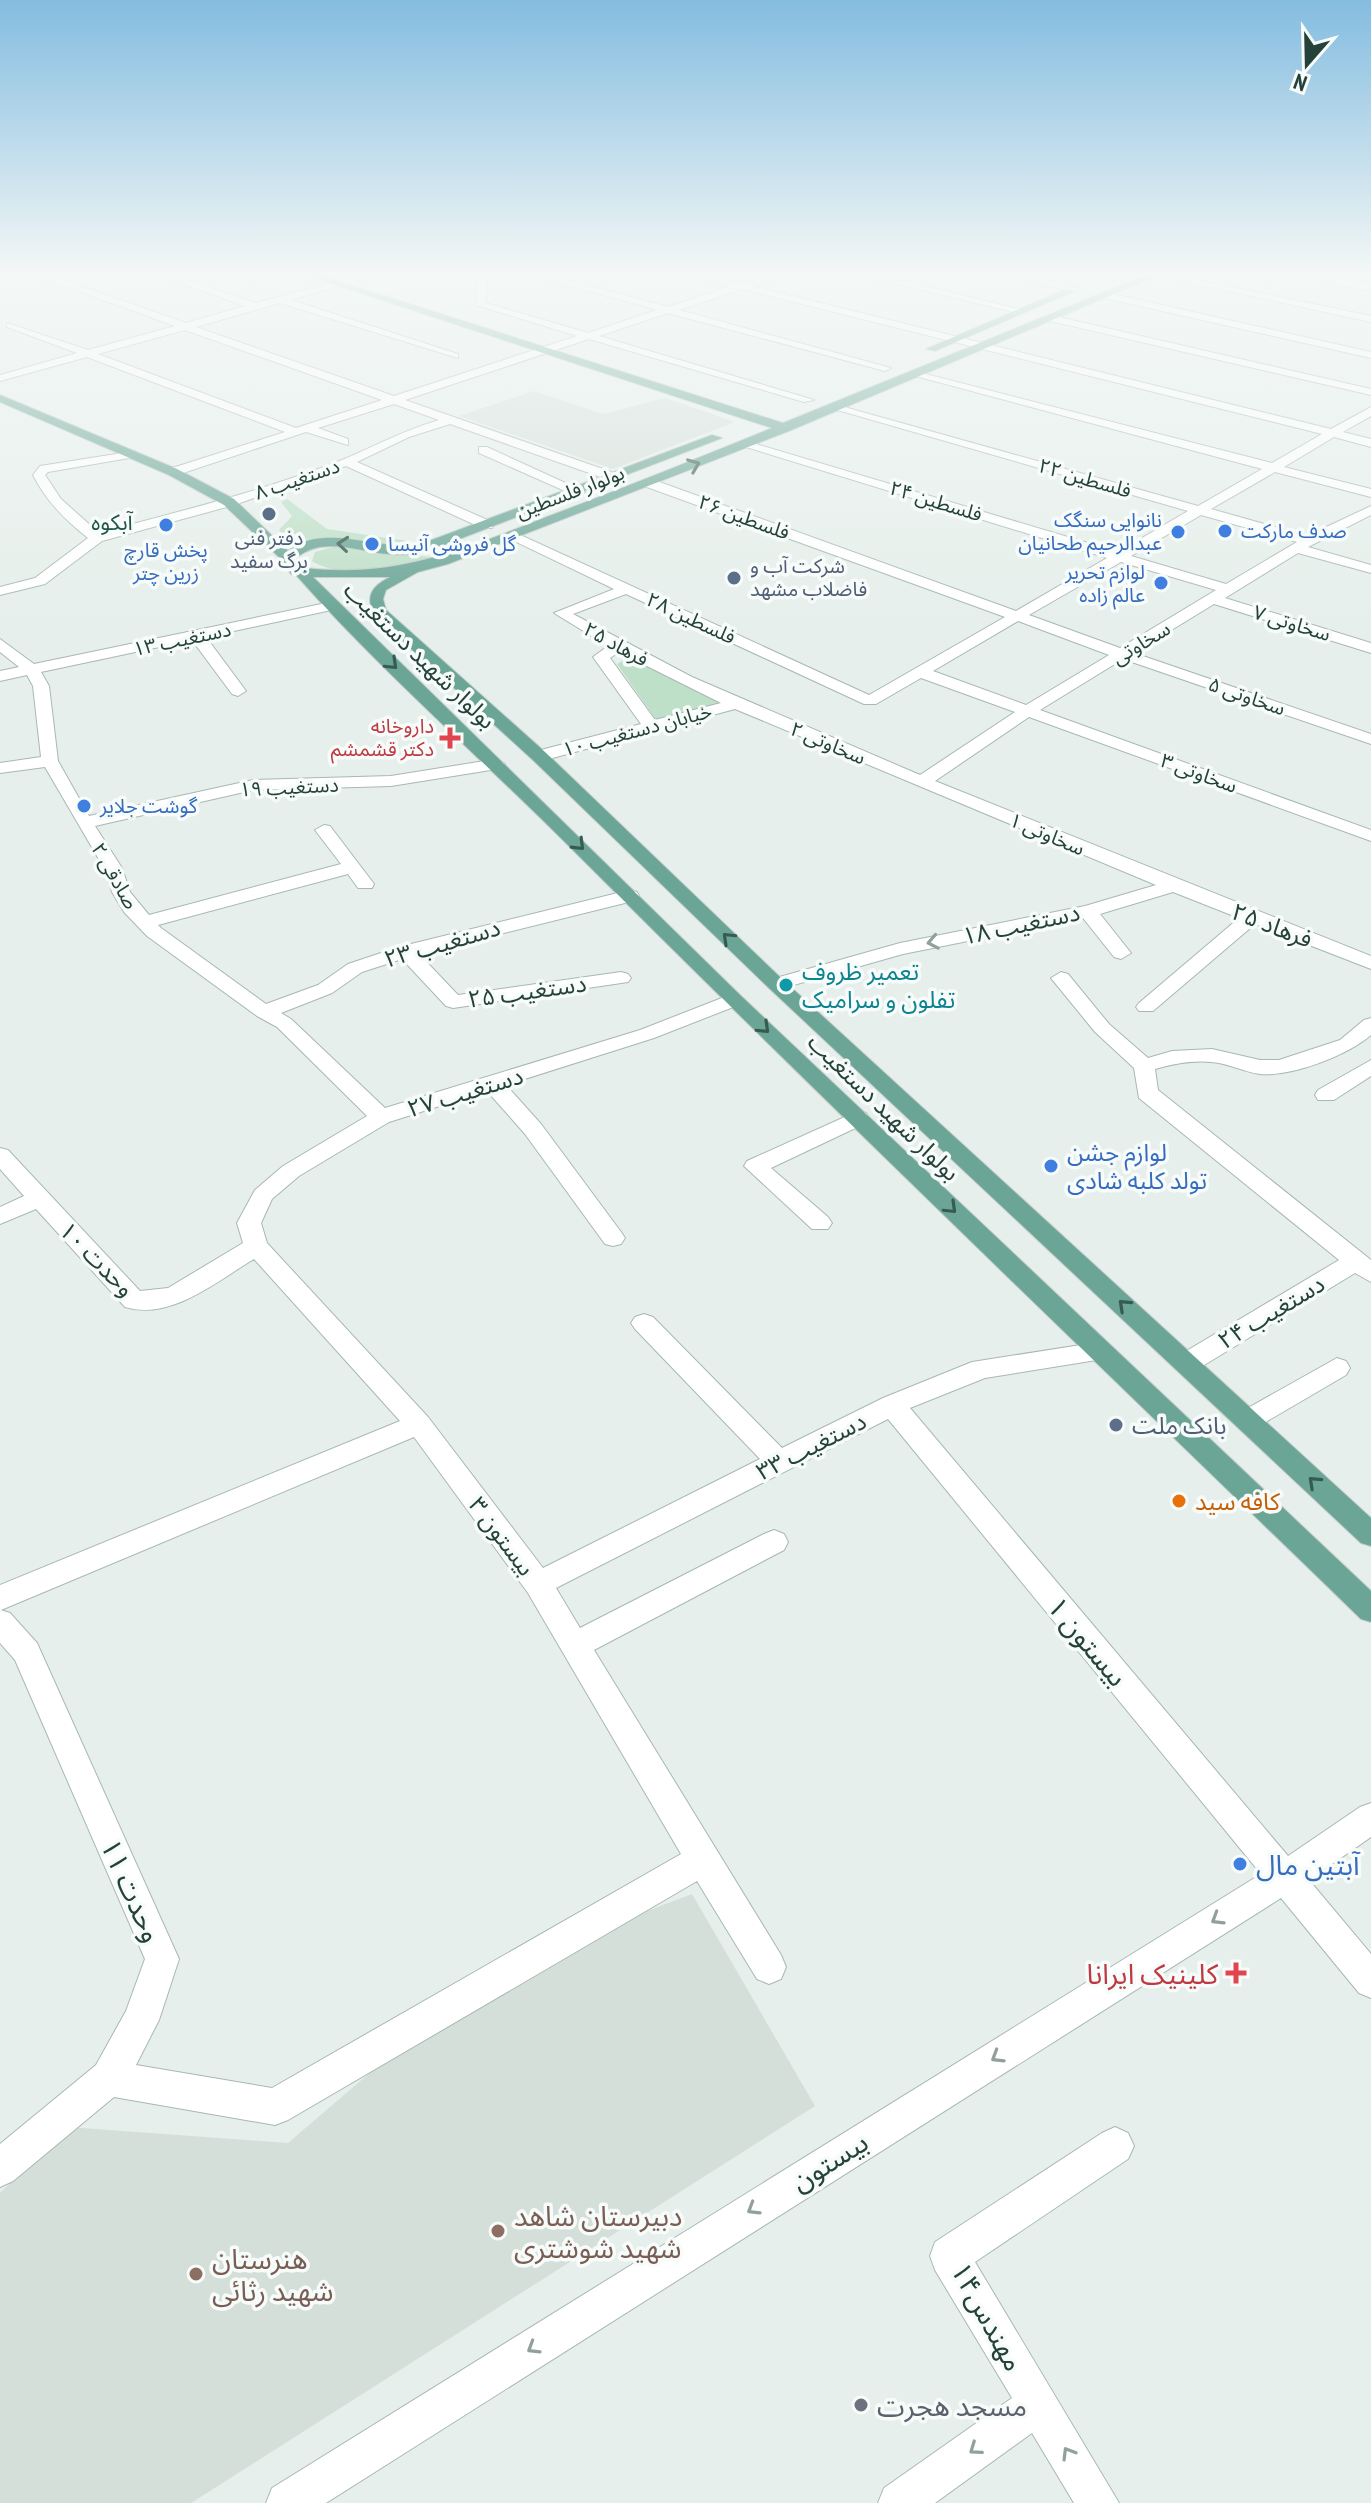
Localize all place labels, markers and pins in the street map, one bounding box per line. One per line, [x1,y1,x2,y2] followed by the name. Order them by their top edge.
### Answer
[260,505,278,523] marker: دفتر فنی برگ سفید
[1018,507,1162,558] place label: نانوایی سنگک عبدالرحیم طحانیان
[157,516,175,534] marker: پخش قارچ زرین چتر
[1241,518,1347,544] place label: صدف مارکت
[1216,522,1234,540] marker: صدف مارکت
[1169,523,1187,541] marker: نانوایی سنگک عبدالرحیم طحانیان
[230,525,308,574] place label: دفتر فنی برگ سفید
[388,531,517,557] place label: گل فروشی آنیسا
[363,535,381,553] marker: گل فروشی آنیسا
[124,537,208,586] place label: پخش قارچ زرین چتر
[750,553,867,602] place label: شرکت آب و فاضلاب مشهد
[1064,559,1145,610] place label: لوازم تحریر عالم زاده
[725,569,743,587] marker: شرکت آب و فاضلاب مشهد
[1152,574,1170,592] marker: لوازم تحریر عالم زاده
[331,713,434,764] place label: داروخانه دکتر قشمشم
[441,729,459,747] marker: داروخانه دکتر قشمشم
[99,793,198,819] place label: گوشت جلایر
[75,797,93,815] marker: گوشت جلایر
[802,956,955,1015] place label: تعمیر ظروف تفلون و سرامیک
[777,976,795,994] marker: تعمیر ظروف تفلون و سرامیک
[1067,1137,1207,1196] place label: لوازم جشن تولد کلبه شادی
[1042,1157,1060,1175] marker: لوازم جشن تولد کلبه شادی
[1132,1410,1226,1441] place label: بانک ملت
[1107,1416,1125,1434] marker: بانک ملت
[1195,1486,1281,1517] place label: کافه سید
[1170,1492,1188,1510] marker: کافه سید
[1256,1846,1362,1883] place label: آبتین مال
[1231,1855,1249,1873] marker: آبتین مال
[1087,1955,1218,1992] place label: کلینیک ایرانا
[1225,1962,1247,1984] marker: کلینیک ایرانا
[514,2197,682,2266] place label: دبیرستان شاهد شهید شوشتری
[489,2222,507,2240] marker: دبیرستان شاهد شهید شوشتری
[212,2240,334,2309] place label: هنرستان شهید رثائی
[187,2265,205,2283] marker: هنرستان شهید رثائی
[877,2387,1027,2424] place label: مسجد هجرت
[852,2396,870,2414] marker: مسجد هجرت

